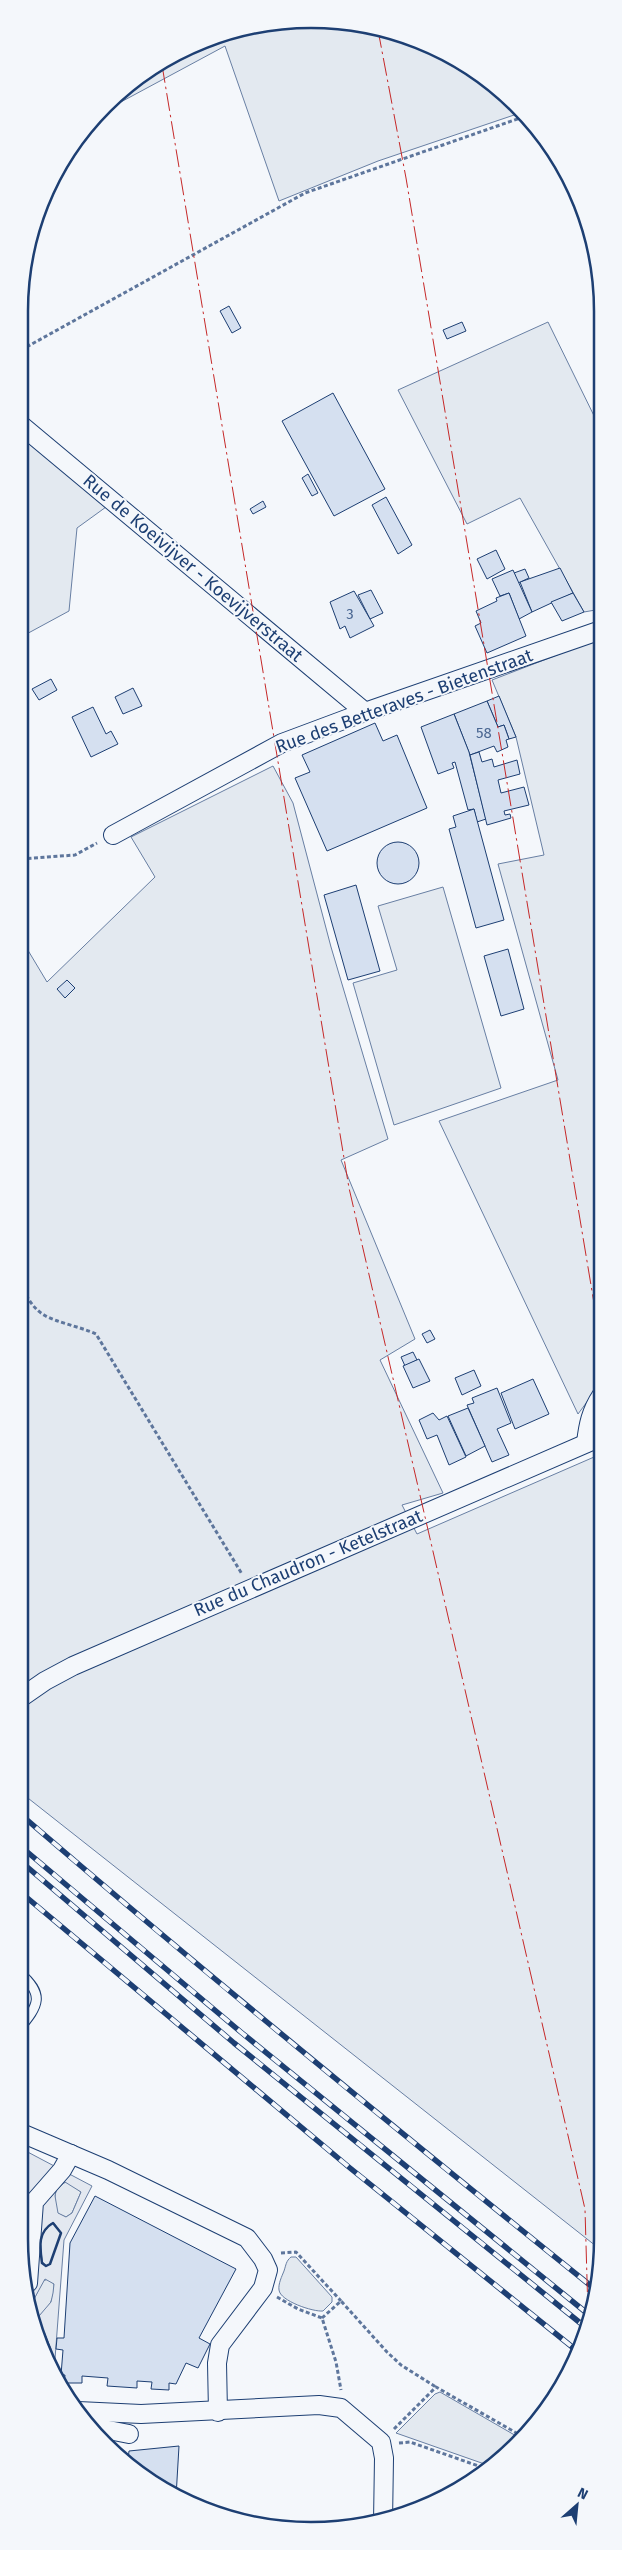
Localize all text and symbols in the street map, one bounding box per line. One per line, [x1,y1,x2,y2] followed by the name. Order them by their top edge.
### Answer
[79,469,308,667] street label: Rue de Koeivijver - Koevijverstraat
[346,605,354,623] house number: 3
[272,644,536,758] street label: Rue des Betteraves - Bietenstraat
[476,724,492,742] house number: 58
[190,1505,426,1621] street label: Rue du Chaudron - Ketelstraat
[552,2480,602,2530] north arrow
[575,2484,591,2504] text: N

